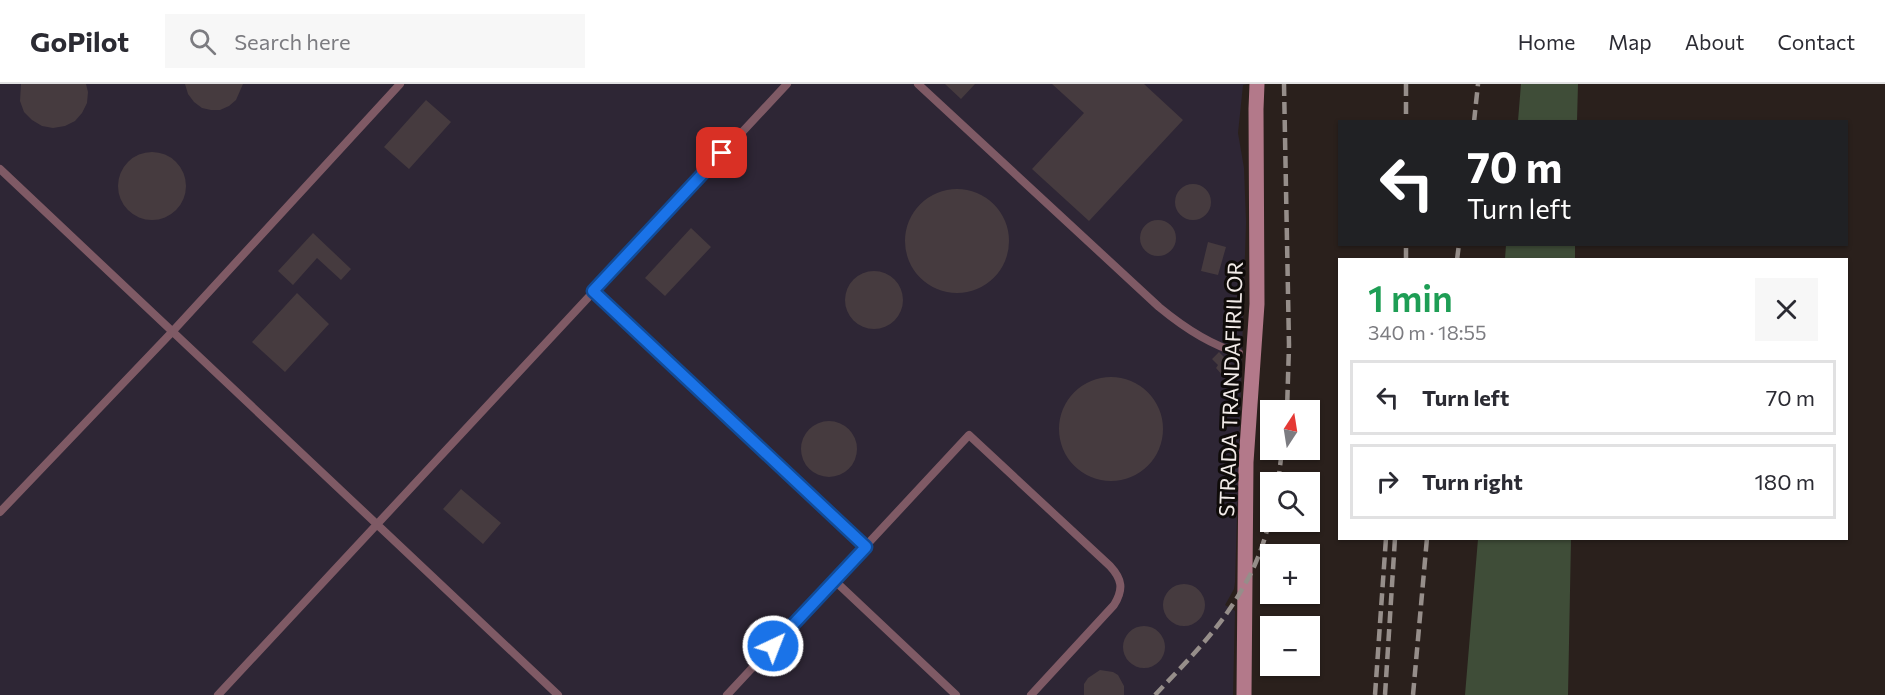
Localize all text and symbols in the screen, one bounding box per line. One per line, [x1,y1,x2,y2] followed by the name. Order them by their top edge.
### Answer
[165,14,585,68] search box
[30,24,129,58] text: GoPilot
[186,25,219,58] icon: search
[234,28,351,55] text: Search here
[1518,29,1575,54] text: Home
[1608,29,1652,54] text: Map
[1685,29,1744,54] text: About
[1777,29,1855,54] text: Contact
[696,127,747,178] pin
[705,136,738,169] icon: arrive
[1467,140,1562,192] text: 70 m
[1368,144,1446,222] icon: left
[1467,192,1571,225] text: Turn left
[1213,261,1247,517] street label: STRADA TRANDAFIRILOR
[1368,275,1453,319] text: 1 min
[1755,278,1818,341] button: close
[1368,320,1487,344] text: 340 m · 18:55
[1371,381,1404,414] icon: left
[1422,384,1509,411] text: Turn left
[1766,384,1815,411] text: 70 m
[1260,400,1320,460] north arrow
[1260,400,1320,676] map controls
[1371,465,1404,498] icon: right
[1422,468,1523,495] text: Turn right
[1754,468,1815,495] text: 180 m
[1260,472,1320,532] button: search
[1260,544,1320,604] button: +
[741,614,805,678] position arrow
[1260,616,1320,676] button: −

